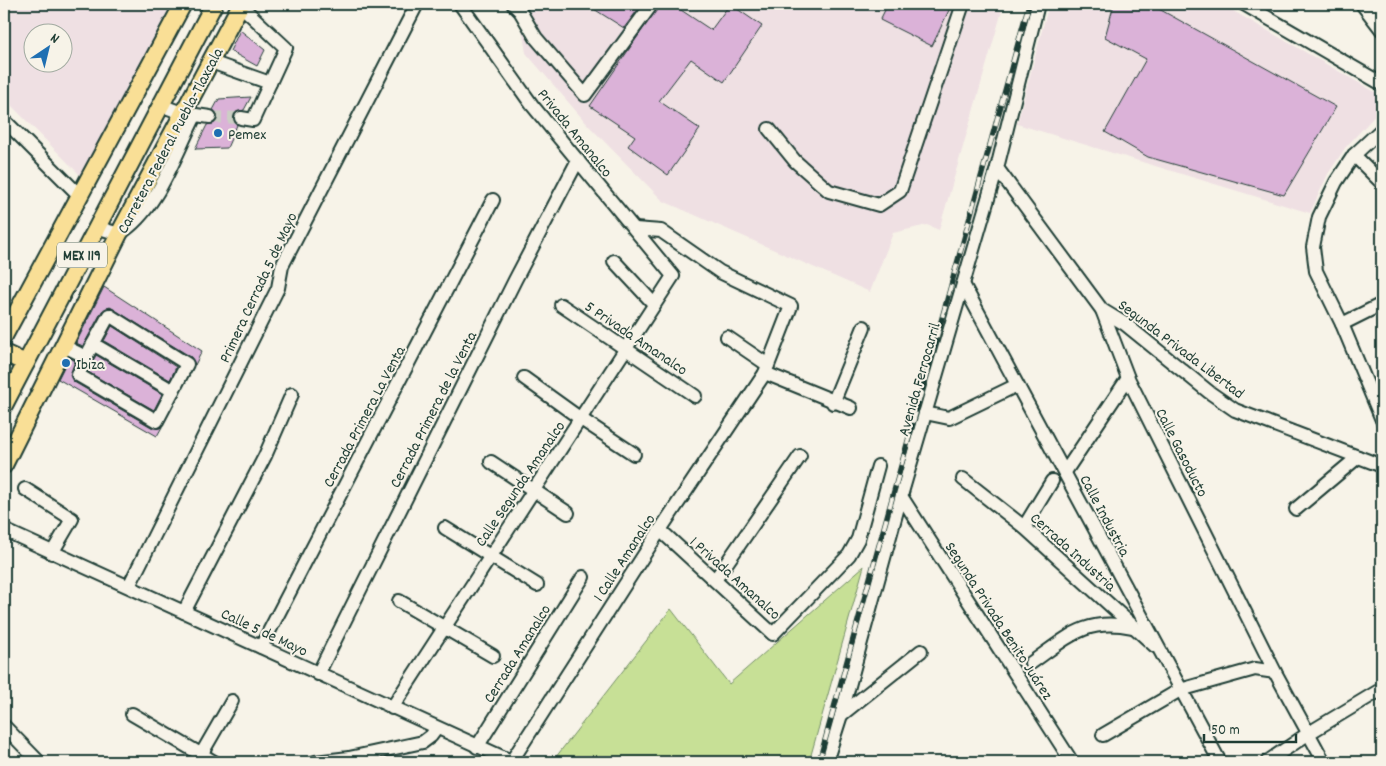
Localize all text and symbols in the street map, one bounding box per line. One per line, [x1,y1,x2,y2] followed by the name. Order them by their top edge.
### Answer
[22,22,72,72] north arrow
[46,29,63,49] text: N
[112,44,230,238] street label: Carretera Federal Puebla-Tlaxcala
[531,84,617,183] street label: Privada Amanalco
[228,124,266,147] place label: Pemex
[212,127,224,139] marker: Pemex
[214,209,304,367] street label: Primera Cerrada 5 de Mayo
[57,242,107,268] road number: MEX 119
[1112,295,1249,405] street label: Segunda Privada Libertad
[580,296,692,382] street label: 5 Privada Amanalco
[893,320,948,439] street label: Avenida Ferrocarril
[385,327,484,492] street label: Cerrada Primera de la Venta
[318,342,413,492] street label: Cerrada Primera La Venta
[76,354,105,377] place label: Ibiza
[60,357,72,369] marker: Ibiza
[1149,405,1213,502] street label: Calle Gasoducto
[470,417,572,552] street label: Calle Segunda Amanalco
[1073,471,1135,562] street label: Calle Industria
[1024,508,1121,598] street label: Cerrada Industria
[588,510,662,607] street label: 1 Calle Amanalco
[684,532,785,626] street label: 1 Privada Amanalco
[938,538,1058,705] street label: Segunda Privada Benito Juárez
[479,601,558,708] street label: Cerrada Amanalco
[217,603,311,663] street label: Calle 5 de Mayo
[1204,711,1296,743] scale bar
[1211,720,1240,742] text: 50 m

